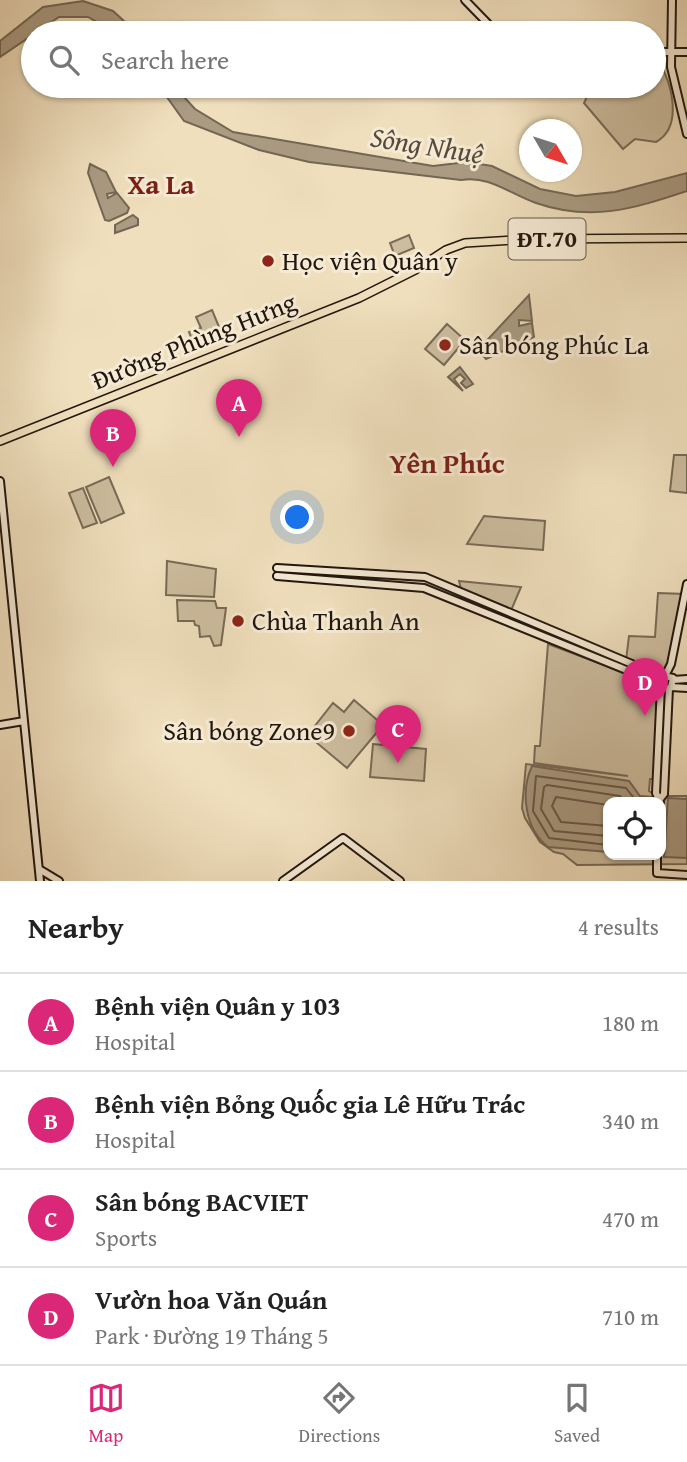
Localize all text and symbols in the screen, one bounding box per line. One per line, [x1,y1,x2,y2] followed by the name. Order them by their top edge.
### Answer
[21,21,666,98] search box
[101,40,229,79] text: Search here
[45,41,83,79] icon: search
[368,115,487,174] water label: Sông Nhuệ
[519,119,582,182] north arrow
[127,163,195,204] district label: Xa La
[508,219,586,260] road number: ĐT.70
[282,241,458,280] place label: Học viện Quân y
[260,253,276,269] marker: Học viện Quân y
[86,282,302,399] street label: Đường Phùng Hưng
[459,325,650,364] place label: Sân bóng Phúc La
[437,337,453,353] marker: Sân bóng Phúc La
[216,379,262,437] pin: A
[90,409,136,467] pin: B
[389,442,505,483] district label: Yên Phúc
[280,500,314,534] your location
[252,601,420,640] place label: Chùa Thanh An
[230,613,246,629] marker: Chùa Thanh An
[622,658,668,716] pin: D
[375,705,421,763] pin: C
[163,711,335,750] place label: Sân bóng Zone9
[341,723,357,739] marker: Sân bóng Zone9
[603,797,666,860] map controls
[603,797,666,860] button: locate
[28,905,124,949] text: Nearby
[578,910,659,943] text: 4 results
[95,986,341,1025] text: Bệnh viện Quân y 103
[44,1006,58,1039] text: A
[602,1006,659,1039] text: 180 m
[95,1025,175,1058] text: Hospital
[95,1084,525,1123] text: Bệnh viện Bỏng Quốc gia Lê Hữu Trác
[44,1104,58,1137] text: B
[602,1104,659,1137] text: 340 m
[95,1123,175,1156] text: Hospital
[95,1182,308,1221] text: Sân bóng BACVIET
[44,1202,58,1235] text: C
[602,1202,659,1235] text: 470 m
[95,1221,157,1254] text: Sports
[95,1280,327,1319] text: Vườn hoa Văn Quán
[44,1300,58,1333] text: D
[602,1300,659,1333] text: 710 m
[95,1319,328,1352] text: Park · Đường 19 Tháng 5
[87,1379,125,1449] tab: Map
[299,1379,380,1449] tab: Directions
[554,1379,600,1449] tab: Saved

